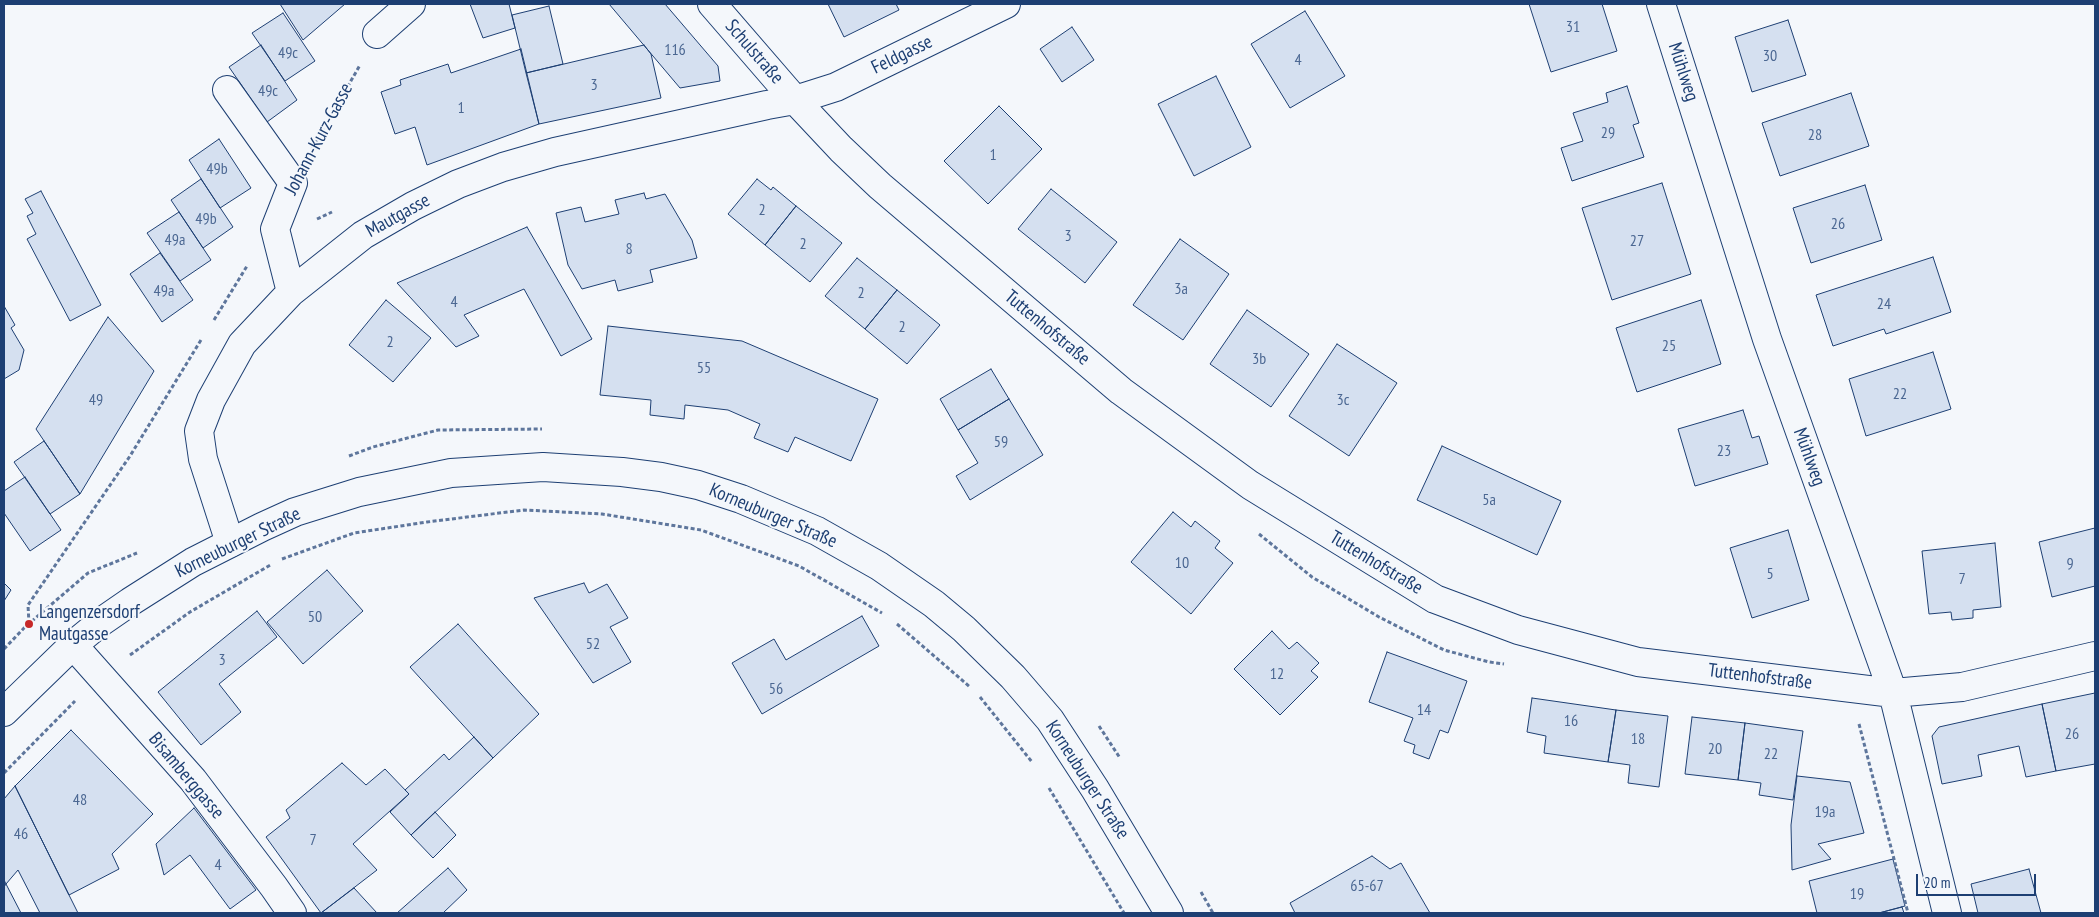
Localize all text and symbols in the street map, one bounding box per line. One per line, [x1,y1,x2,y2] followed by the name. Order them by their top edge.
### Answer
[720,15,788,89] street label: Schulstraße
[1566,17,1580,37] house number: 31
[868,31,936,79] street label: Feldgasse
[664,40,686,60] house number: 116
[1663,40,1703,104] street label: Mühlweg
[278,43,298,63] house number: 49c
[1763,46,1777,66] house number: 30
[1294,50,1302,70] house number: 4
[590,75,598,95] house number: 3
[280,79,358,199] street label: Johann-Kurz-Gasse
[258,81,278,101] house number: 49c
[457,98,465,118] house number: 1
[1601,123,1615,143] house number: 29
[1808,125,1822,145] house number: 28
[989,145,997,165] house number: 1
[206,159,228,179] house number: 49b
[362,189,434,243] street label: Mautgasse
[758,200,766,220] house number: 2
[195,209,217,229] house number: 49b
[1831,214,1845,234] house number: 26
[1064,226,1072,246] house number: 3
[165,230,185,250] house number: 49a
[1630,231,1644,251] house number: 27
[799,234,807,254] house number: 2
[625,239,633,259] house number: 8
[1174,279,1188,299] house number: 3a
[154,281,174,301] house number: 49a
[857,283,865,303] house number: 2
[1000,286,1094,370] street label: Tuttenhofstraße
[450,292,458,312] house number: 4
[1877,294,1891,314] house number: 24
[898,317,906,337] house number: 2
[386,332,394,352] house number: 2
[1662,336,1676,356] house number: 25
[1252,349,1266,369] house number: 3b
[697,358,711,378] house number: 55
[1893,384,1907,404] house number: 22
[89,390,103,410] house number: 49
[1337,390,1349,410] house number: 3c
[1788,425,1830,489] street label: Mühlweg
[994,432,1008,452] house number: 59
[1717,441,1731,461] house number: 23
[706,479,840,553] street label: Korneuburger Straße
[1482,490,1496,510] house number: 5a
[172,503,304,583] street label: Korneuburger Straße
[1325,526,1427,600] street label: Tuttenhofstraße
[1175,553,1189,573] house number: 10
[2066,554,2074,574] house number: 9
[1766,564,1774,584] house number: 5
[1958,569,1966,589] house number: 7
[39,602,140,646] place label: Langenzersdorf Mautgasse
[308,607,322,627] house number: 50
[23,618,35,630] marker: Langenzersdorf Mautgasse
[586,634,600,654] house number: 52
[218,650,226,670] house number: 3
[1707,659,1813,695] street label: Tuttenhofstraße
[1270,664,1284,684] house number: 12
[769,679,783,699] house number: 56
[1417,700,1431,720] house number: 14
[1564,711,1578,731] house number: 16
[1040,716,1134,844] street label: Korneuburger Straße
[2065,724,2079,744] house number: 26
[143,728,229,824] street label: Bisamberggasse
[1631,729,1645,749] house number: 18
[1708,739,1722,759] house number: 20
[1764,744,1778,764] house number: 22
[73,790,87,810] house number: 48
[1815,802,1835,822] house number: 19a
[14,824,28,844] house number: 46
[309,830,317,850] house number: 7
[214,855,222,875] house number: 4
[1919,864,2039,896] scale bar
[1924,873,1950,892] text: 20 m
[1350,876,1384,896] house number: 65-67
[1850,884,1864,904] house number: 19

